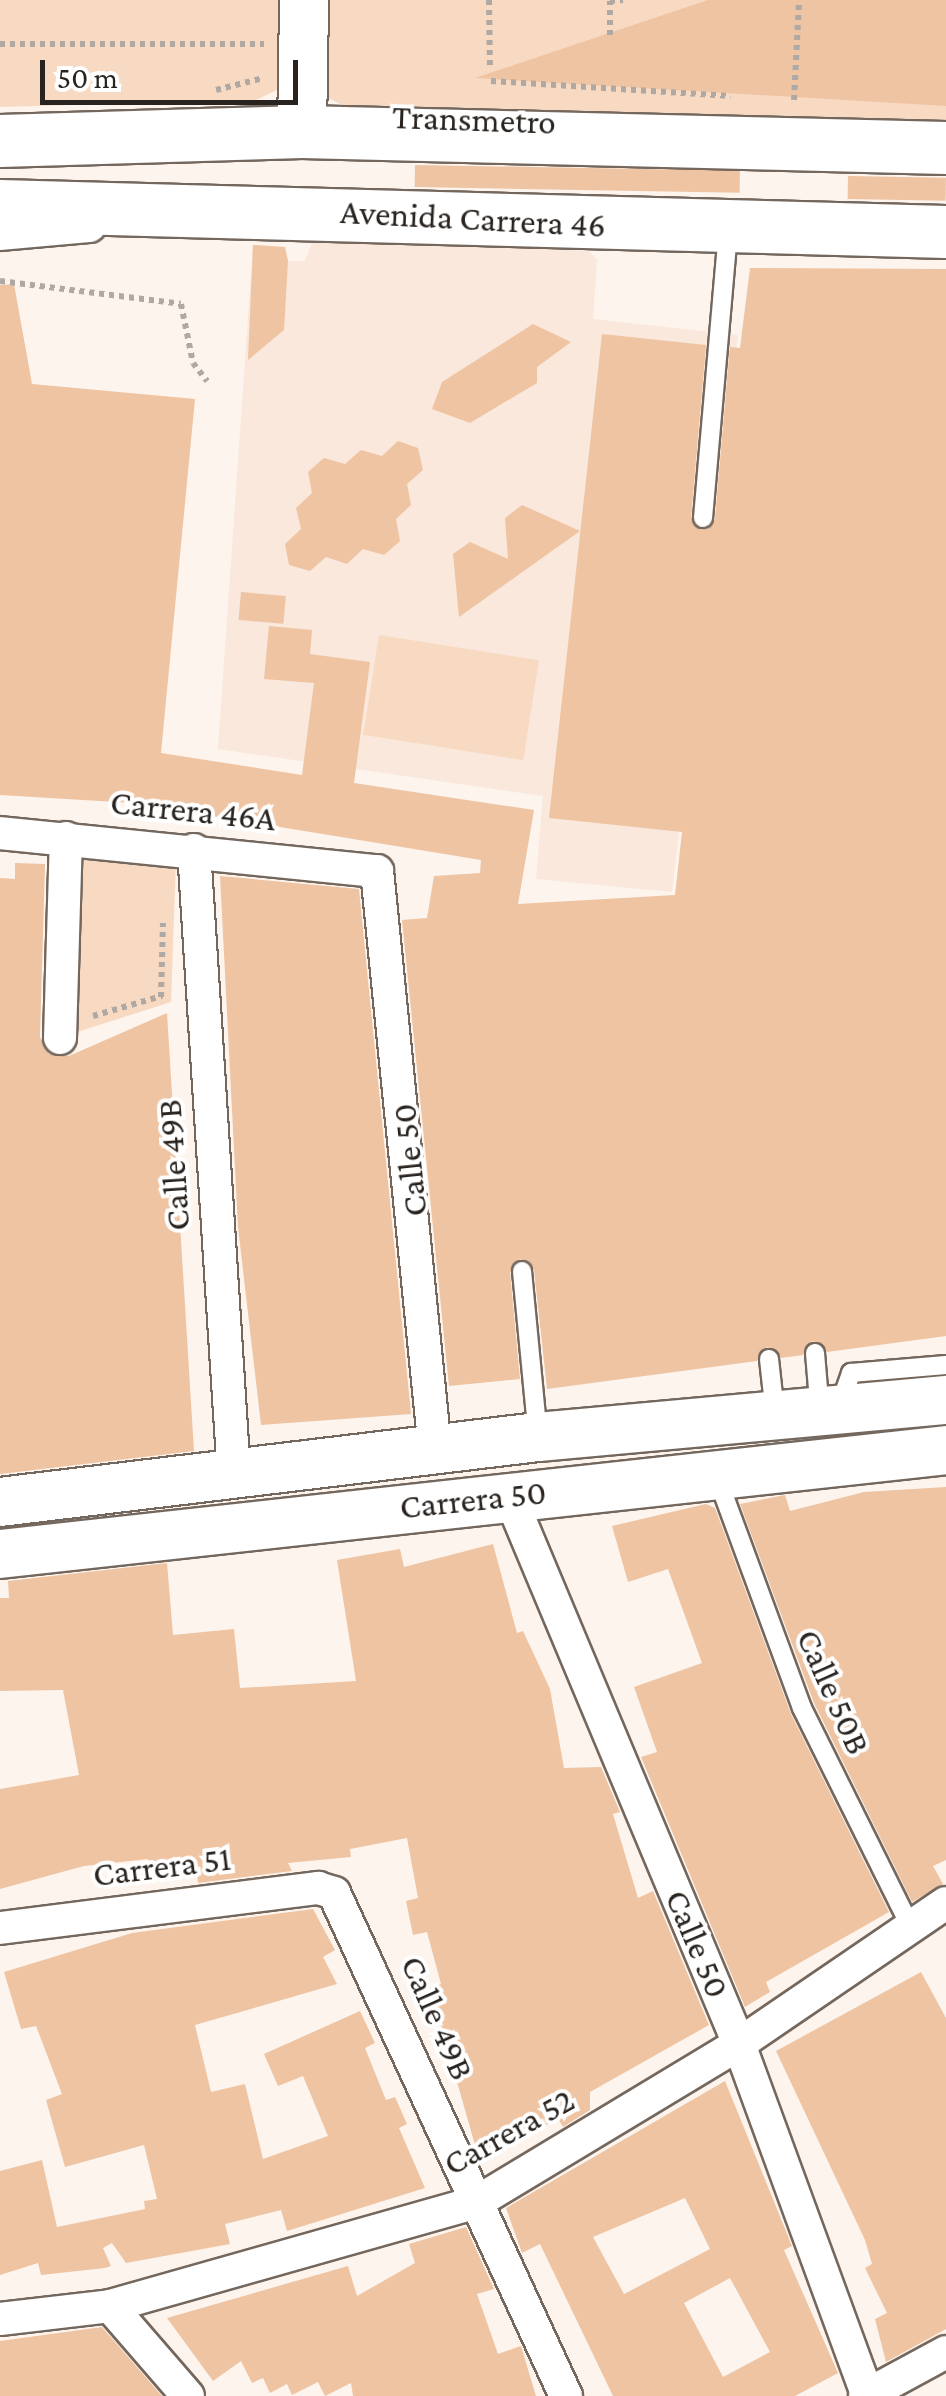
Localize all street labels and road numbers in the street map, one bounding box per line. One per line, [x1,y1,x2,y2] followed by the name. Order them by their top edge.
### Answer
[391,96,557,144] street label: Transmetro
[339,191,607,247] street label: Avenida Carrera 46
[108,781,278,841] street label: Carrera 46A
[148,1098,200,1232] street label: Calle 49B
[383,1101,437,1219] street label: Calle 50
[398,1471,548,1529] street label: Carrera 50
[787,1623,879,1761] street label: Calle 50B
[91,1838,233,1896] street label: Carrera 51
[656,1884,738,2004] street label: Calle 50
[391,1949,483,2087] street label: Calle 49B
[436,2079,582,2185] street label: Carrera 52

